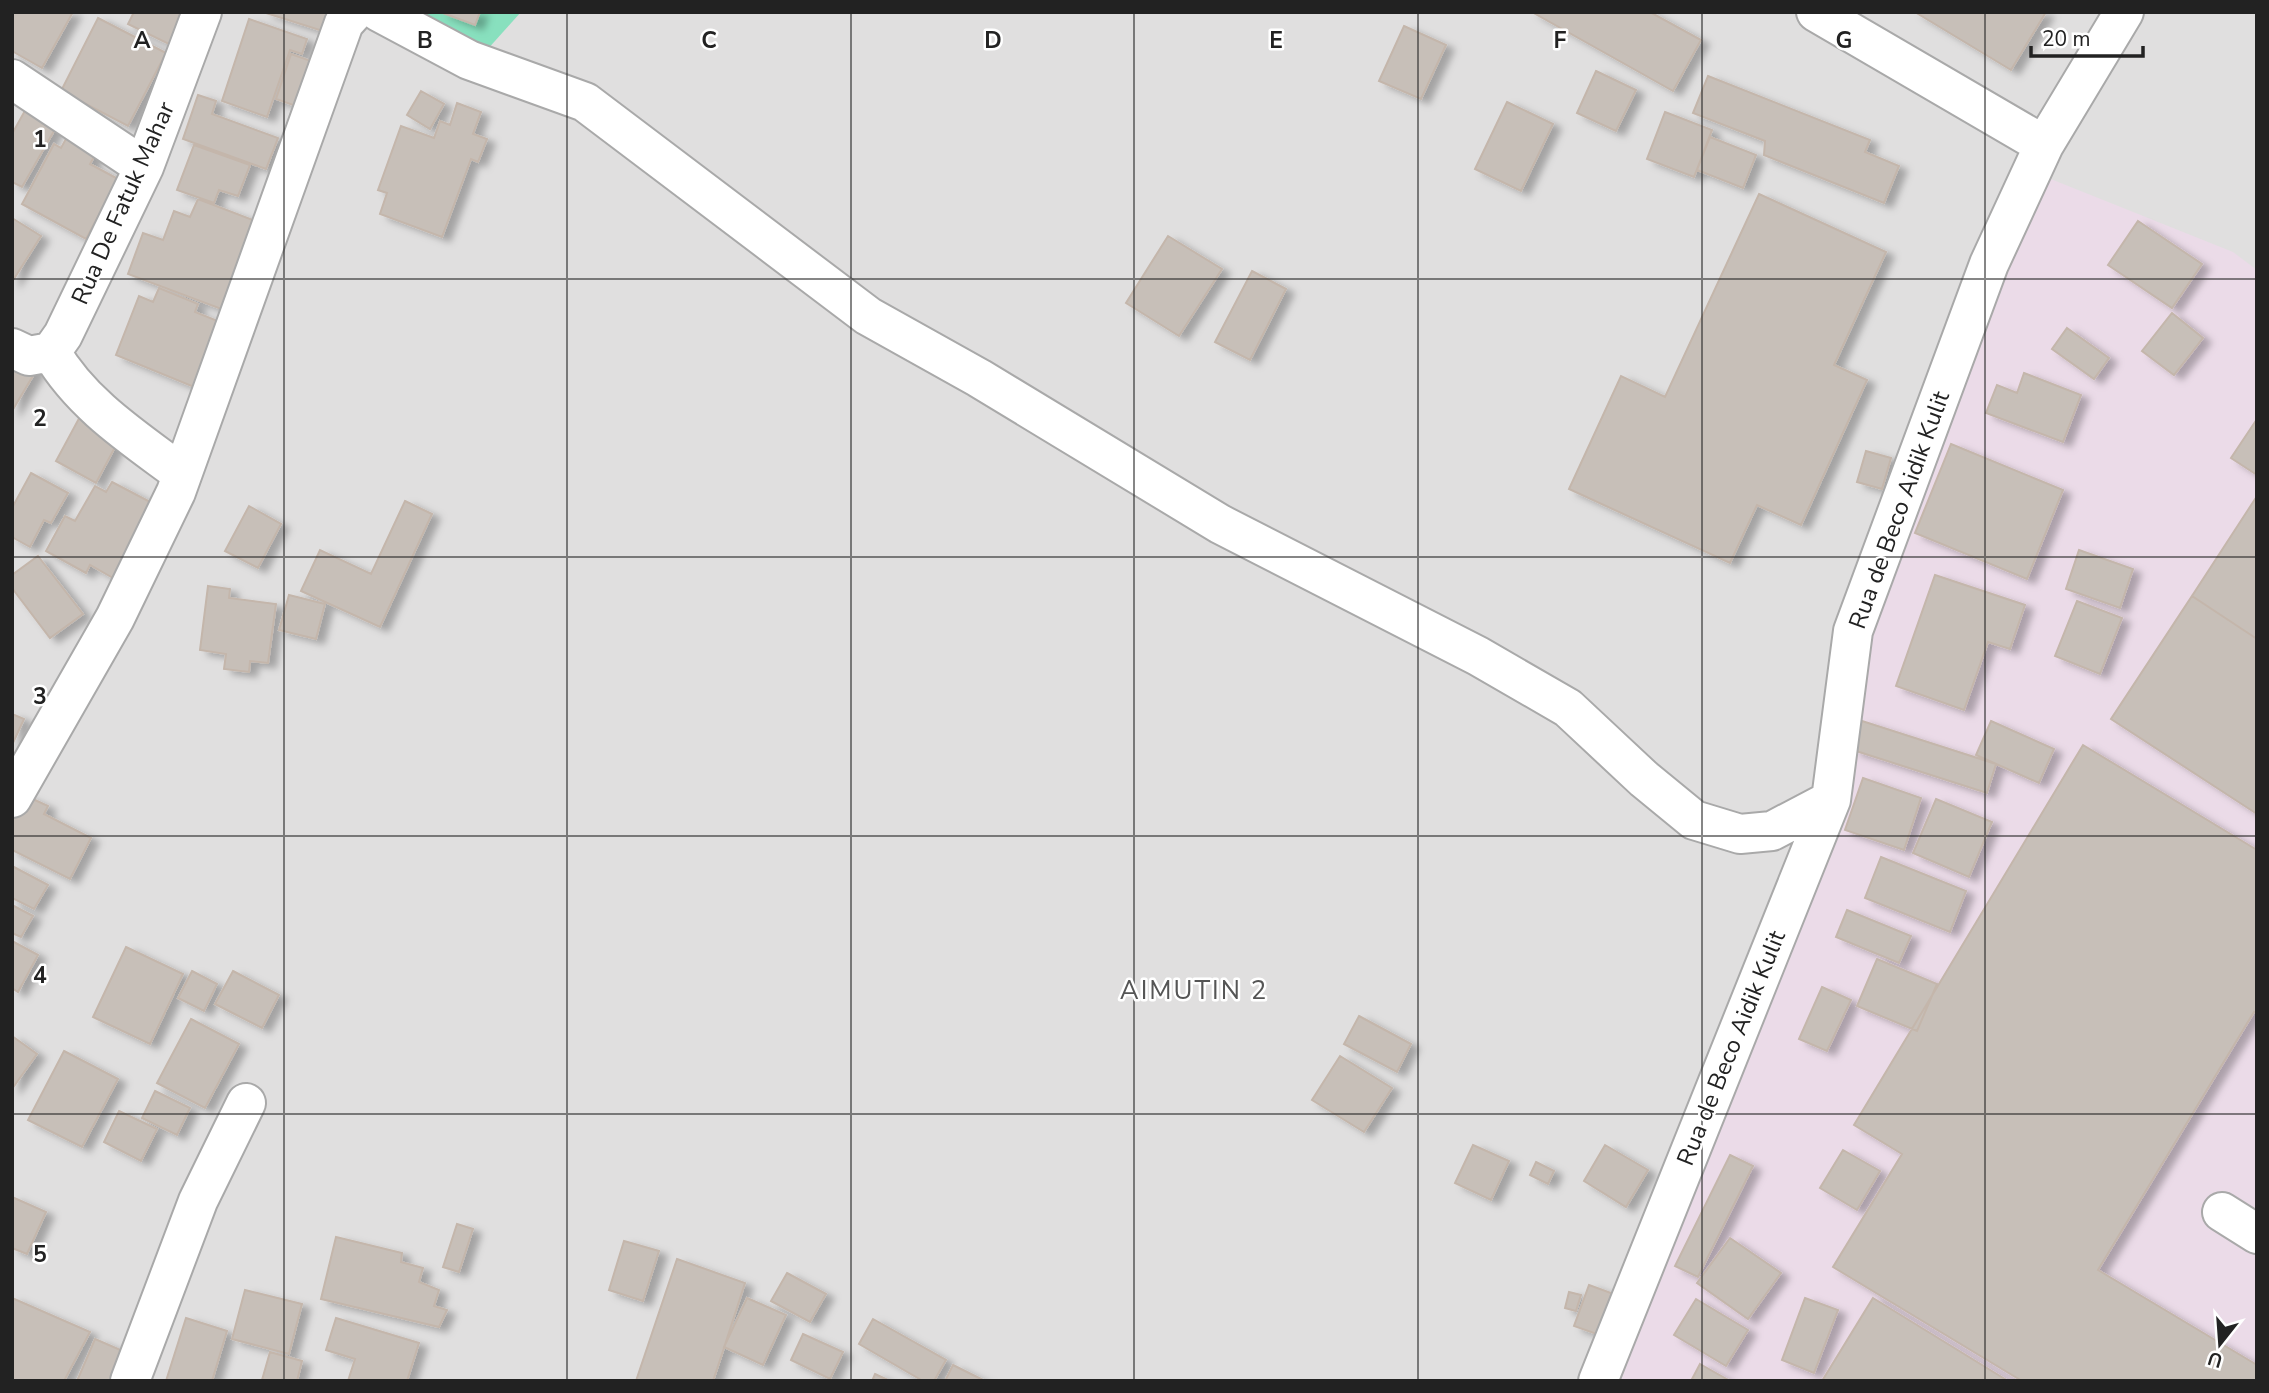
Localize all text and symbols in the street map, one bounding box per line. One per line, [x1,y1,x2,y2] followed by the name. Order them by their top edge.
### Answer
[2031,14,2143,58] scale bar
[133,25,151,56] text: A
[417,25,433,56] text: B
[701,25,717,56] text: C
[984,25,1002,56] text: D
[1269,25,1283,56] text: E
[1554,25,1567,56] text: F
[1836,25,1852,56] text: G
[2042,25,2091,53] text: 20 m
[64,96,182,309] street label: Rua De Fatuk Mahar
[33,124,47,155] text: 1
[1841,386,1957,633] street label: Rua de Beco Aidik Kulit
[33,403,47,434] text: 2
[33,681,47,712] text: 3
[1669,925,1793,1170] street label: Rua de Beco Aidik Kulit
[33,960,47,991] text: 4
[1120,973,1268,1008] district label: AIMUTIN 2
[33,1239,47,1270] text: 5
[2185,1309,2255,1379] north arrow
[2205,1345,2226,1374] text: U

